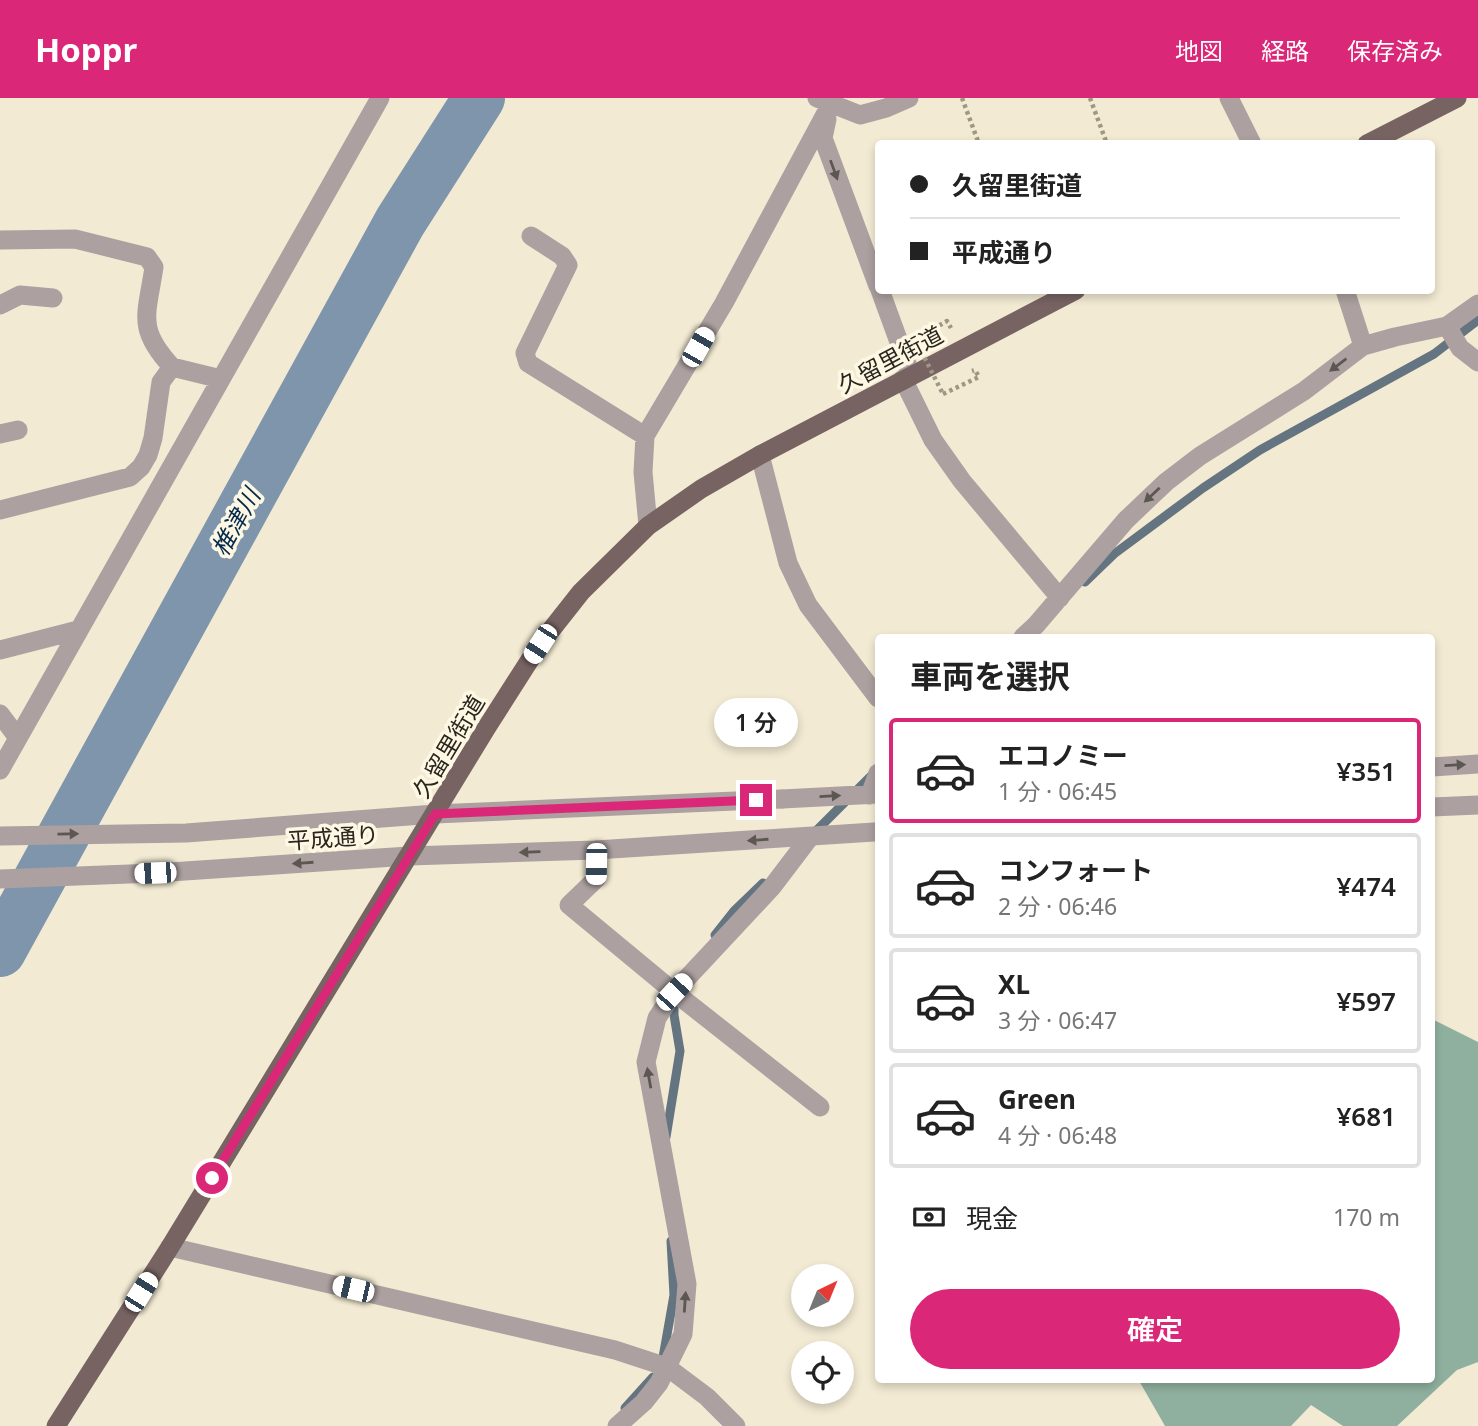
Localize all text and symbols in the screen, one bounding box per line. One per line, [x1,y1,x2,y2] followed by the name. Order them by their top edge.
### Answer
[35,27,137,72] text: Hoppr
[1175,34,1223,67] text: 地図
[1261,34,1309,67] text: 経路
[1347,34,1443,67] text: 保存済み
[829,159,840,180] one-way arrow
[952,167,1082,203] text: 久留里街道
[952,234,1056,270] text: 平成通り
[832,318,948,400] street label: 久留里街道
[679,324,718,370] car
[1329,358,1347,372] one-way arrow
[203,480,268,561] water label: 椎津川
[1144,487,1161,503] one-way arrow
[520,621,561,667] car
[910,654,1070,697] text: 車両を選択
[405,688,491,804] street label: 久留里街道
[714,698,798,748] callout: 1 分
[735,706,777,738] text: 1 分
[998,737,1128,773] text: エコノミー
[914,739,977,802] icon: car
[1337,753,1396,789] text: ¥351
[1444,760,1466,771] one-way arrow
[998,775,1117,807] text: 1 分 · 06:45
[740,784,772,816] route end
[820,791,842,802] one-way arrow
[286,818,380,856] street label: 平成通り
[57,829,79,840] one-way arrow
[746,835,768,846] one-way arrow
[586,843,607,885] car
[519,847,541,858] one-way arrow
[998,852,1153,888] text: コンフォート
[914,854,977,917] icon: car
[292,858,314,869] one-way arrow
[134,862,177,884] car
[1337,868,1396,904] text: ¥474
[998,890,1117,922] text: 2 分 · 06:46
[998,966,1030,1002] text: XL
[652,969,697,1015] car
[914,969,977,1032] icon: car
[1337,983,1396,1019] text: ¥597
[998,1004,1117,1036] text: 3 分 · 06:47
[643,1067,654,1089] one-way arrow
[998,1081,1076,1117] text: Green
[914,1084,977,1147] icon: car
[1337,1098,1396,1134] text: ¥681
[998,1119,1117,1151] text: 4 分 · 06:48
[196,1162,228,1194] route start
[910,1198,948,1236] icon: cash
[966,1200,1018,1236] text: 現金
[1333,1201,1400,1233] text: 170 m
[791,1264,854,1326] north arrow
[791,1264,854,1404] map controls
[121,1269,162,1315] car
[331,1274,376,1304] car
[910,1289,1400,1369] button: 確定
[680,1291,691,1313] one-way arrow
[791,1341,854,1404] button: locate

